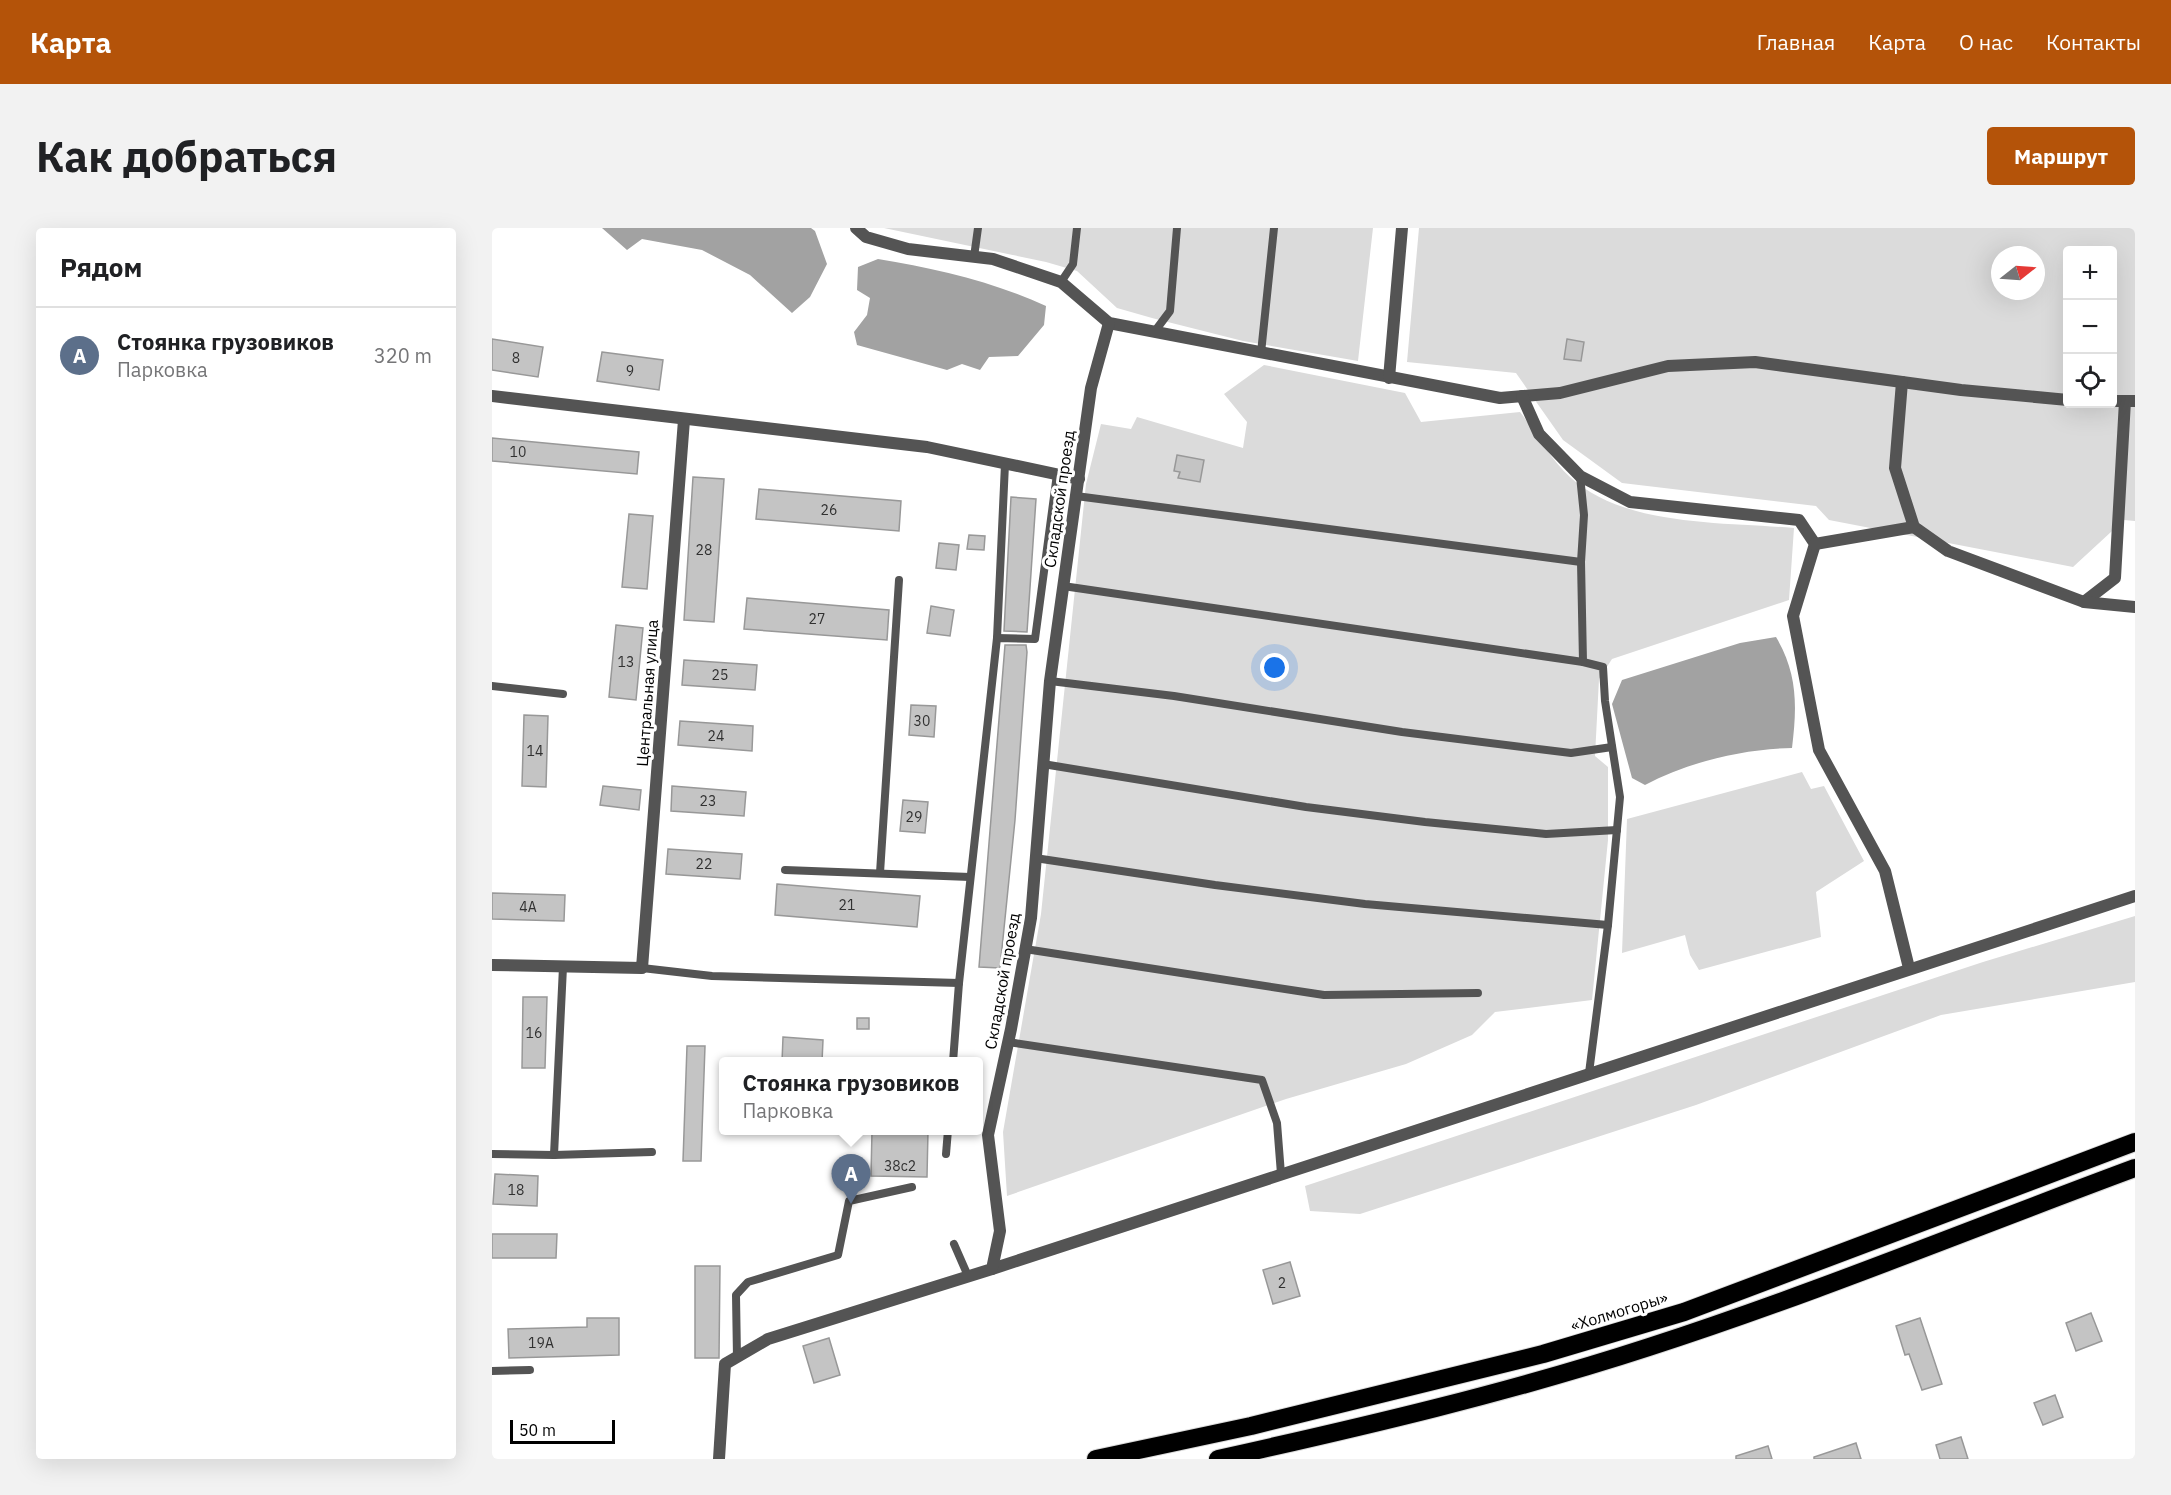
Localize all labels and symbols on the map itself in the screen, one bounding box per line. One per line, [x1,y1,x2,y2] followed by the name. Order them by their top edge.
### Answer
[1991,246,2045,300] north arrow
[512,349,520,367] house number: 8
[626,362,634,380] house number: 9
[1039,428,1079,569] street label: Складской проезд
[510,443,526,461] house number: 10
[821,501,837,519] house number: 26
[696,541,712,559] house number: 28
[809,610,825,628] house number: 27
[632,618,662,767] street label: Центральная улица
[618,653,634,671] house number: 13
[1260,653,1289,682] your location
[712,666,728,684] house number: 25
[914,712,930,730] house number: 30
[708,727,724,745] house number: 24
[527,742,543,760] house number: 14
[700,792,716,810] house number: 23
[906,808,922,826] house number: 29
[696,855,712,873] house number: 22
[839,896,855,914] house number: 21
[519,898,537,916] house number: 4А
[980,911,1024,1051] street label: Складской проезд
[526,1024,542,1042] house number: 16
[832,1154,870,1204] pin: A
[884,1157,916,1175] house number: 38с2
[508,1181,524,1199] house number: 18
[1278,1274,1286,1292] house number: 2
[1568,1287,1670,1335] street label: «Холмогоры»
[528,1334,554,1352] house number: 19А
[510,1417,615,1444] scale bar

